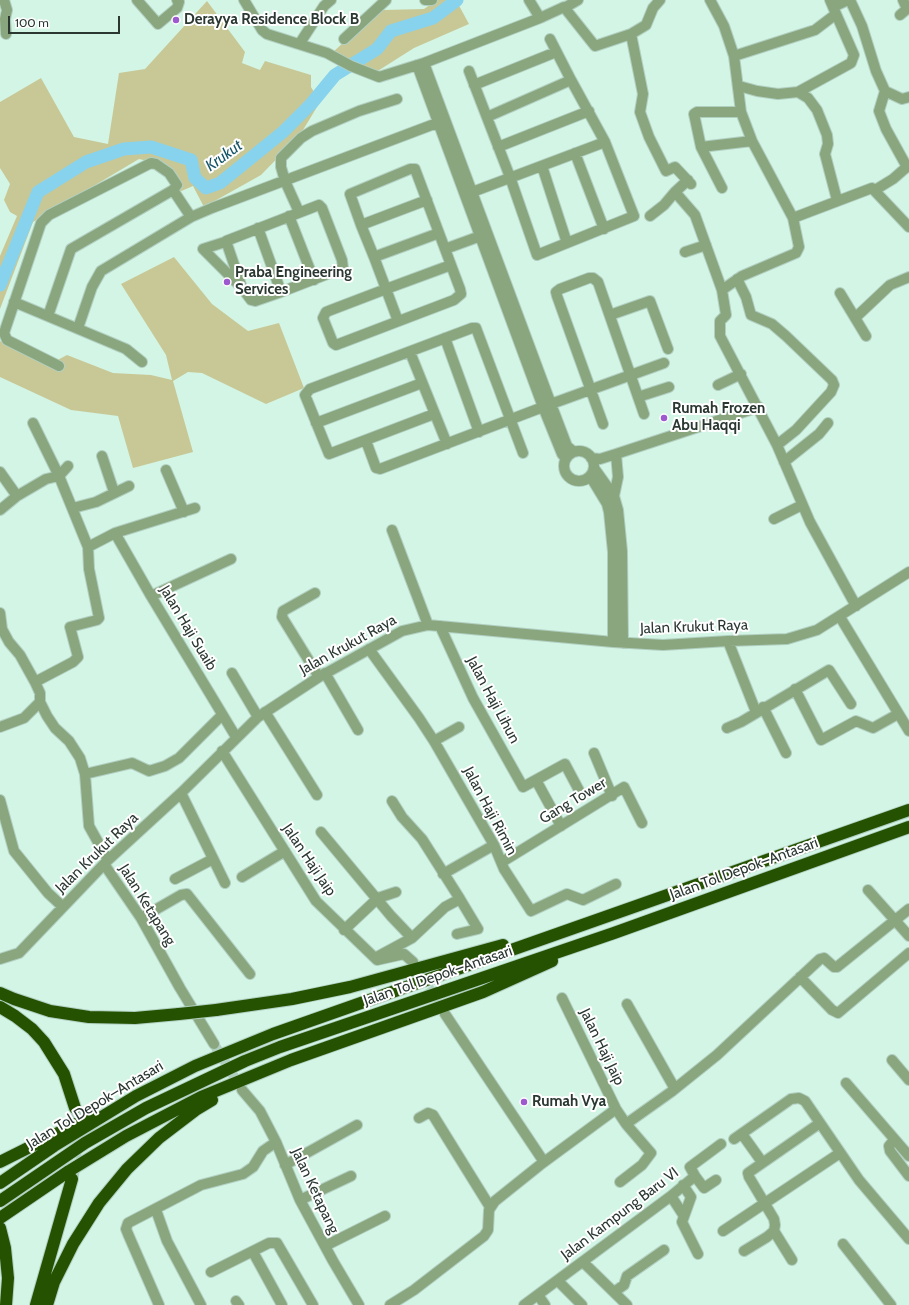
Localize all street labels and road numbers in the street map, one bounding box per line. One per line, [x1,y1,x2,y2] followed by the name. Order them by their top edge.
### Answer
[156,582,220,674] street label: Jalan Haji Suaib
[296,611,400,679] street label: Jalan Krukut Raya
[640,616,748,638] street label: Jalan Krukut Raya
[463,653,523,747] street label: Jalan Haji Lihun
[459,764,521,858] street label: Jalan Haji Rimin
[536,774,610,828] street label: Gang Tower
[52,809,142,897] street label: Jalan Krukut Raya
[278,820,340,900] street label: Jalan Haji Jaip
[668,834,820,904] street label: Jalan Tol Depok–Antasari
[115,861,179,949] street label: Jalan Ketapang
[361,942,515,1010] street label: Jalan Tol Depok–Antasari
[576,1006,628,1088] street label: Jalan Haji Jaip
[23,1057,167,1153] street label: Jalan Tol Depok–Antasari
[287,1145,343,1237] street label: Jalan Ketapang
[558,1164,682,1264] street label: Jalan Kampung Baru VI

